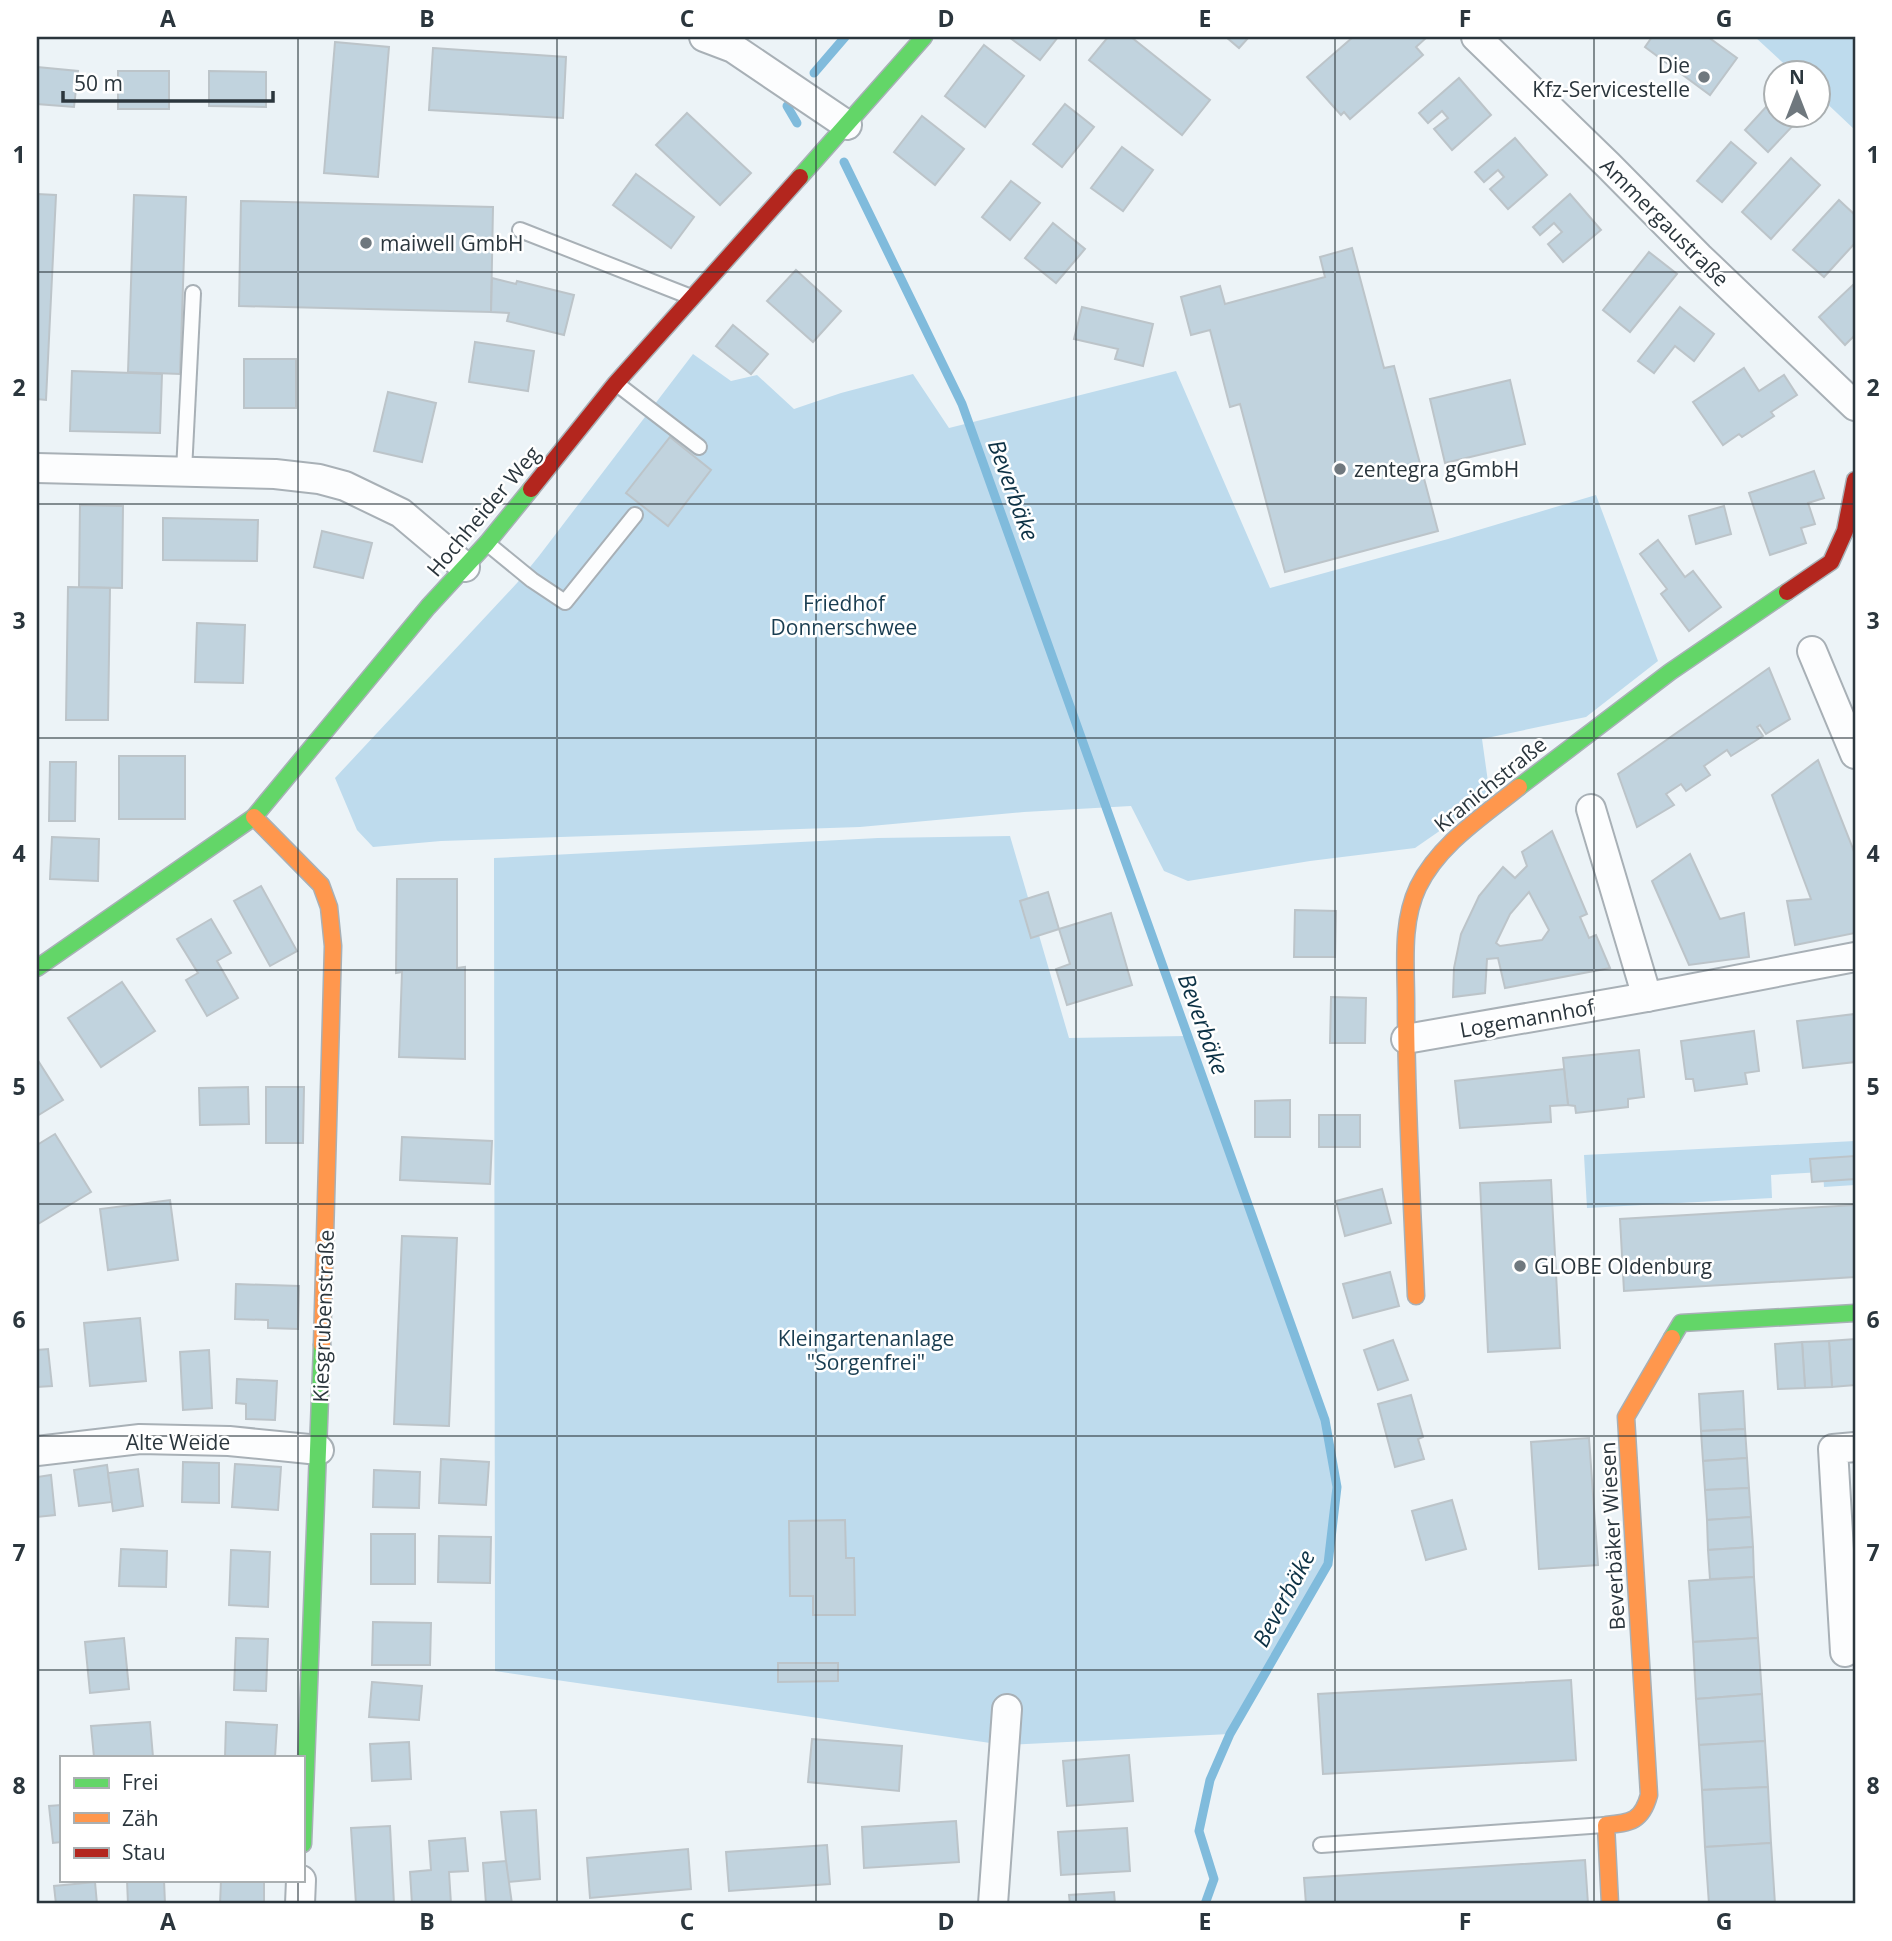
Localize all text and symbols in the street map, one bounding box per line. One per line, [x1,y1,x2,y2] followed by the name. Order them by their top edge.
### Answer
[160,2,176,34] text: A
[419,2,435,34] text: B
[680,2,694,34] text: C
[937,2,955,34] text: D
[1199,2,1211,34] text: E
[1459,2,1471,34] text: F
[1716,2,1732,34] text: G
[1532,51,1690,103] place label: Die Kfz-Servicestelle
[63,60,273,104] scale bar
[1762,60,1832,130] north arrow
[1789,64,1805,90] text: N
[74,69,123,97] text: 50 m
[1696,69,1712,85] marker: Die Kfz-Servicestelle
[12,138,26,170] text: 1
[1866,138,1880,170] text: 1
[1595,152,1735,292] street label: Ammergaustraße
[380,229,524,257] place label: maiwell GmbH
[358,235,374,251] marker: maiwell GmbH
[12,371,26,403] text: 2
[1866,371,1880,403] text: 2
[981,435,1047,545] water label: Beverbäke
[420,440,546,582] street label: Hochheider Weg
[1354,455,1519,483] place label: zentegra gGmbH
[1332,461,1348,477] marker: zentegra gGmbH
[771,589,917,641] park label: Friedhof Donnerschwee
[12,604,26,636] text: 3
[1866,604,1880,636] text: 3
[1428,730,1552,838] street label: Kranichstraße
[12,837,26,869] text: 4
[1866,837,1880,869] text: 4
[1171,969,1237,1079] water label: Beverbäke
[1457,992,1598,1044] street label: Logemannhof
[12,1070,26,1102] text: 5
[1866,1070,1880,1102] text: 5
[306,1229,340,1403] street label: Kiesgrubenstraße
[1534,1252,1712,1280] place label: GLOBE Oldenburg
[1512,1258,1528,1274] marker: GLOBE Oldenburg
[12,1303,26,1335] text: 6
[1866,1303,1880,1335] text: 6
[778,1324,954,1376] park label: Kleingartenanlage "Sorgenfrei"
[126,1428,230,1456] street label: Alte Weide
[1593,1441,1631,1631] street label: Beverbäker Wiesen
[12,1536,26,1568] text: 7
[1866,1536,1880,1568] text: 7
[1244,1544,1322,1652] water label: Beverbäke
[60,1756,304,1882] legend
[122,1768,159,1796] text: Frei
[12,1769,26,1801] text: 8
[1866,1769,1880,1801] text: 8
[122,1804,159,1832] text: Zäh
[122,1838,166,1866] text: Stau
[160,1905,176,1937] text: A
[419,1905,435,1937] text: B
[680,1905,694,1937] text: C
[937,1905,955,1937] text: D
[1199,1905,1211,1937] text: E
[1459,1905,1471,1937] text: F
[1716,1905,1732,1937] text: G

